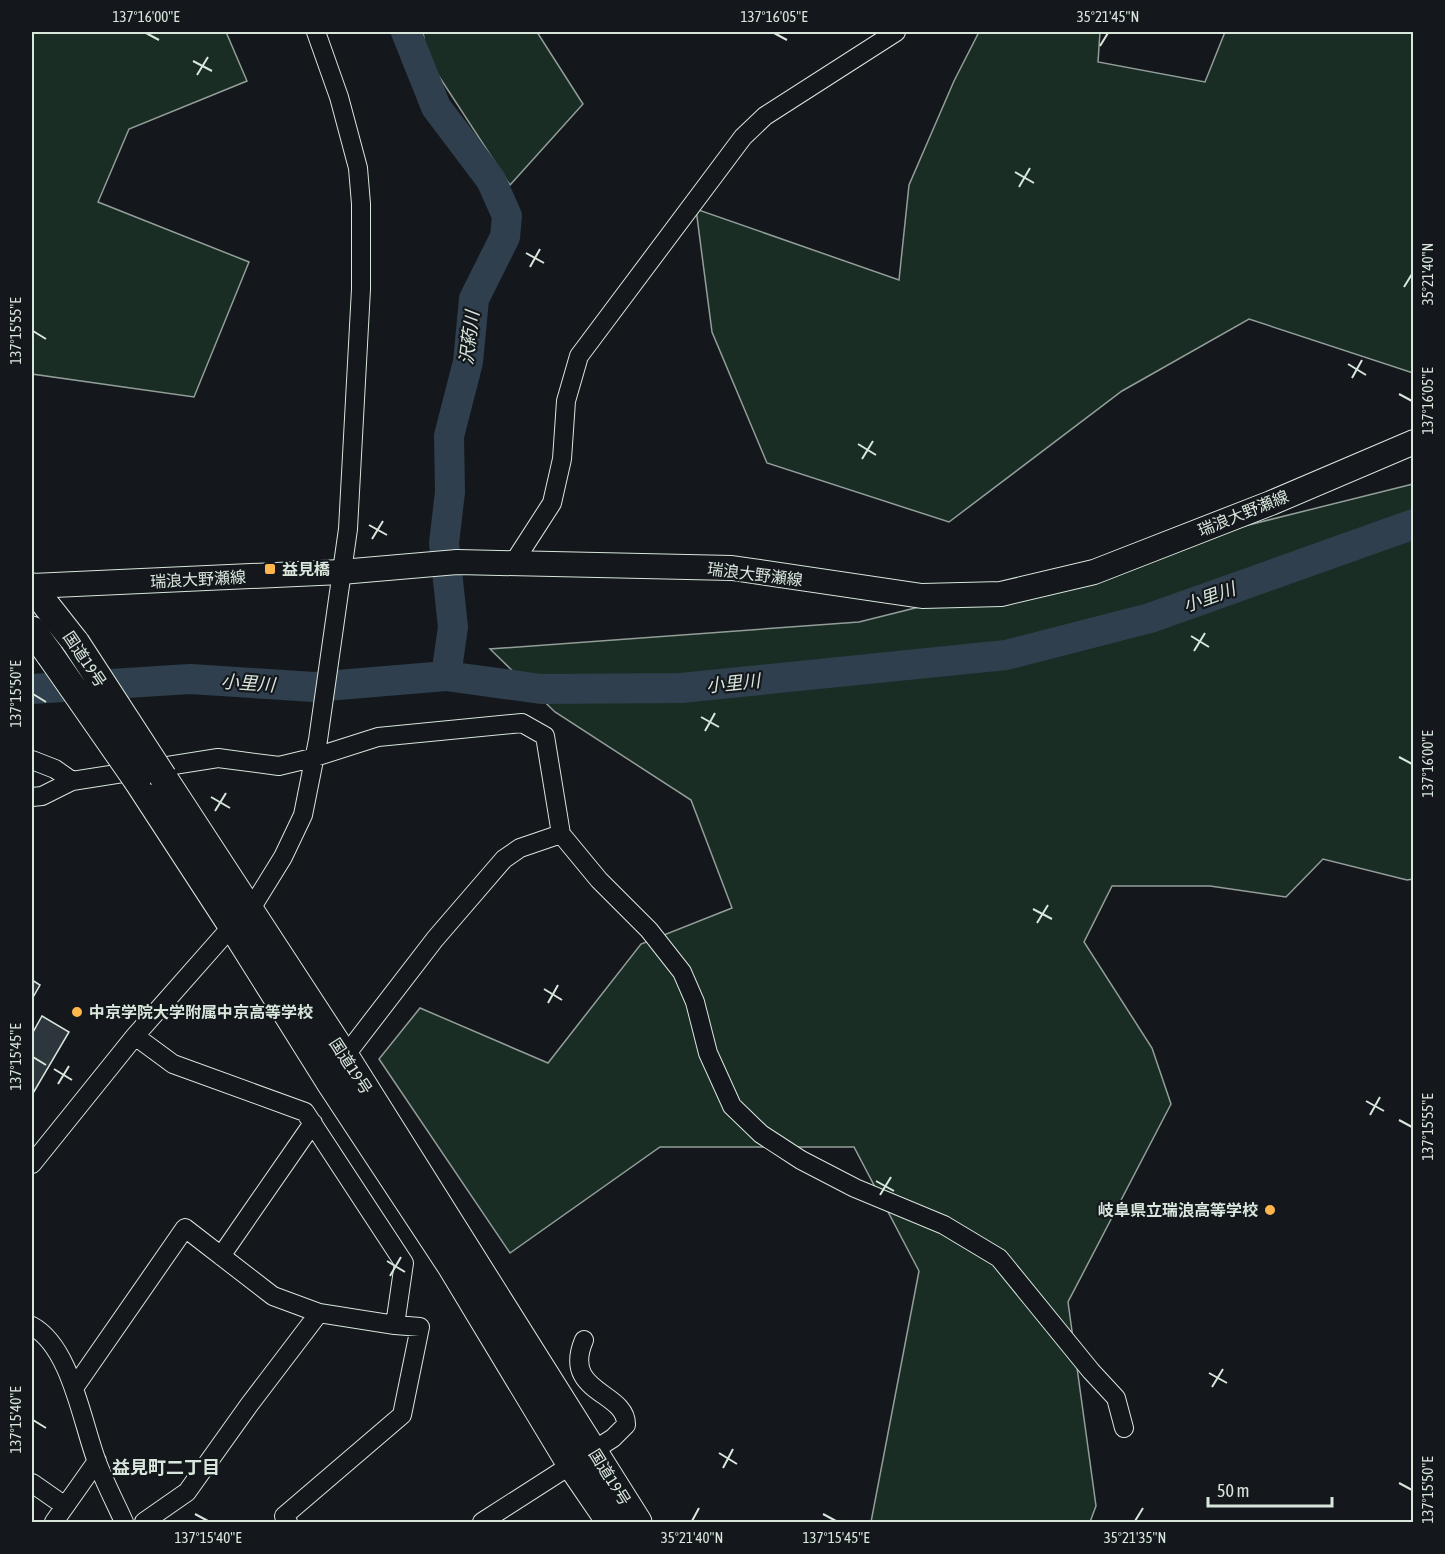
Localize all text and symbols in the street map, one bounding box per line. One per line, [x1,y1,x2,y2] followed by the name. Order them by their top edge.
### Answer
[112,8,180,25] text: 137°16'00"E
[740,8,808,25] text: 137°16'05"E
[1077,8,1139,25] text: 35°21'45"N
[1419,243,1436,305] text: 35°21'40"N
[7,297,24,365] text: 137°15'55"E
[455,308,483,366] water label: 沢葯川
[1419,367,1436,435] text: 137°16'05"E
[1195,487,1291,539] street label: 瑞浪大野瀬線
[706,559,804,589] street label: 瑞浪大野瀬線
[282,560,330,578] place label: 益見橋
[263,562,277,576] marker: 益見橋
[150,567,246,591] street label: 瑞浪大野瀬線
[1180,577,1240,616] water label: 小里川
[60,628,110,690] street label: 国道19号
[7,660,24,728] text: 137°15'50"E
[705,670,763,696] water label: 小里川
[220,671,278,695] water label: 小里川
[1419,730,1436,798] text: 137°16'00"E
[89,1003,313,1021] place label: 中京学院大学附属中京高等学校
[70,1005,84,1019] marker: 中京学院大学附属中京高等学校
[7,1023,24,1091] text: 137°15'45"E
[326,1035,376,1097] street label: 国道19号
[1419,1093,1436,1161] text: 137°15'55"E
[1098,1201,1258,1219] place label: 岐阜県立瑞浪高等学校
[1263,1203,1277,1217] marker: 岐阜県立瑞浪高等学校
[7,1386,24,1454] text: 137°15'40"E
[586,1445,634,1509] street label: 国道19号
[1419,1456,1436,1524] text: 137°15'50"E
[112,1457,220,1478] district label: 益見町二丁目
[1208,1470,1332,1508] scale bar
[1217,1480,1249,1501] text: 50 m
[174,1529,242,1546] text: 137°15'40"E
[661,1529,723,1546] text: 35°21'40"N
[802,1529,870,1546] text: 137°15'45"E
[1104,1529,1166,1546] text: 35°21'35"N

